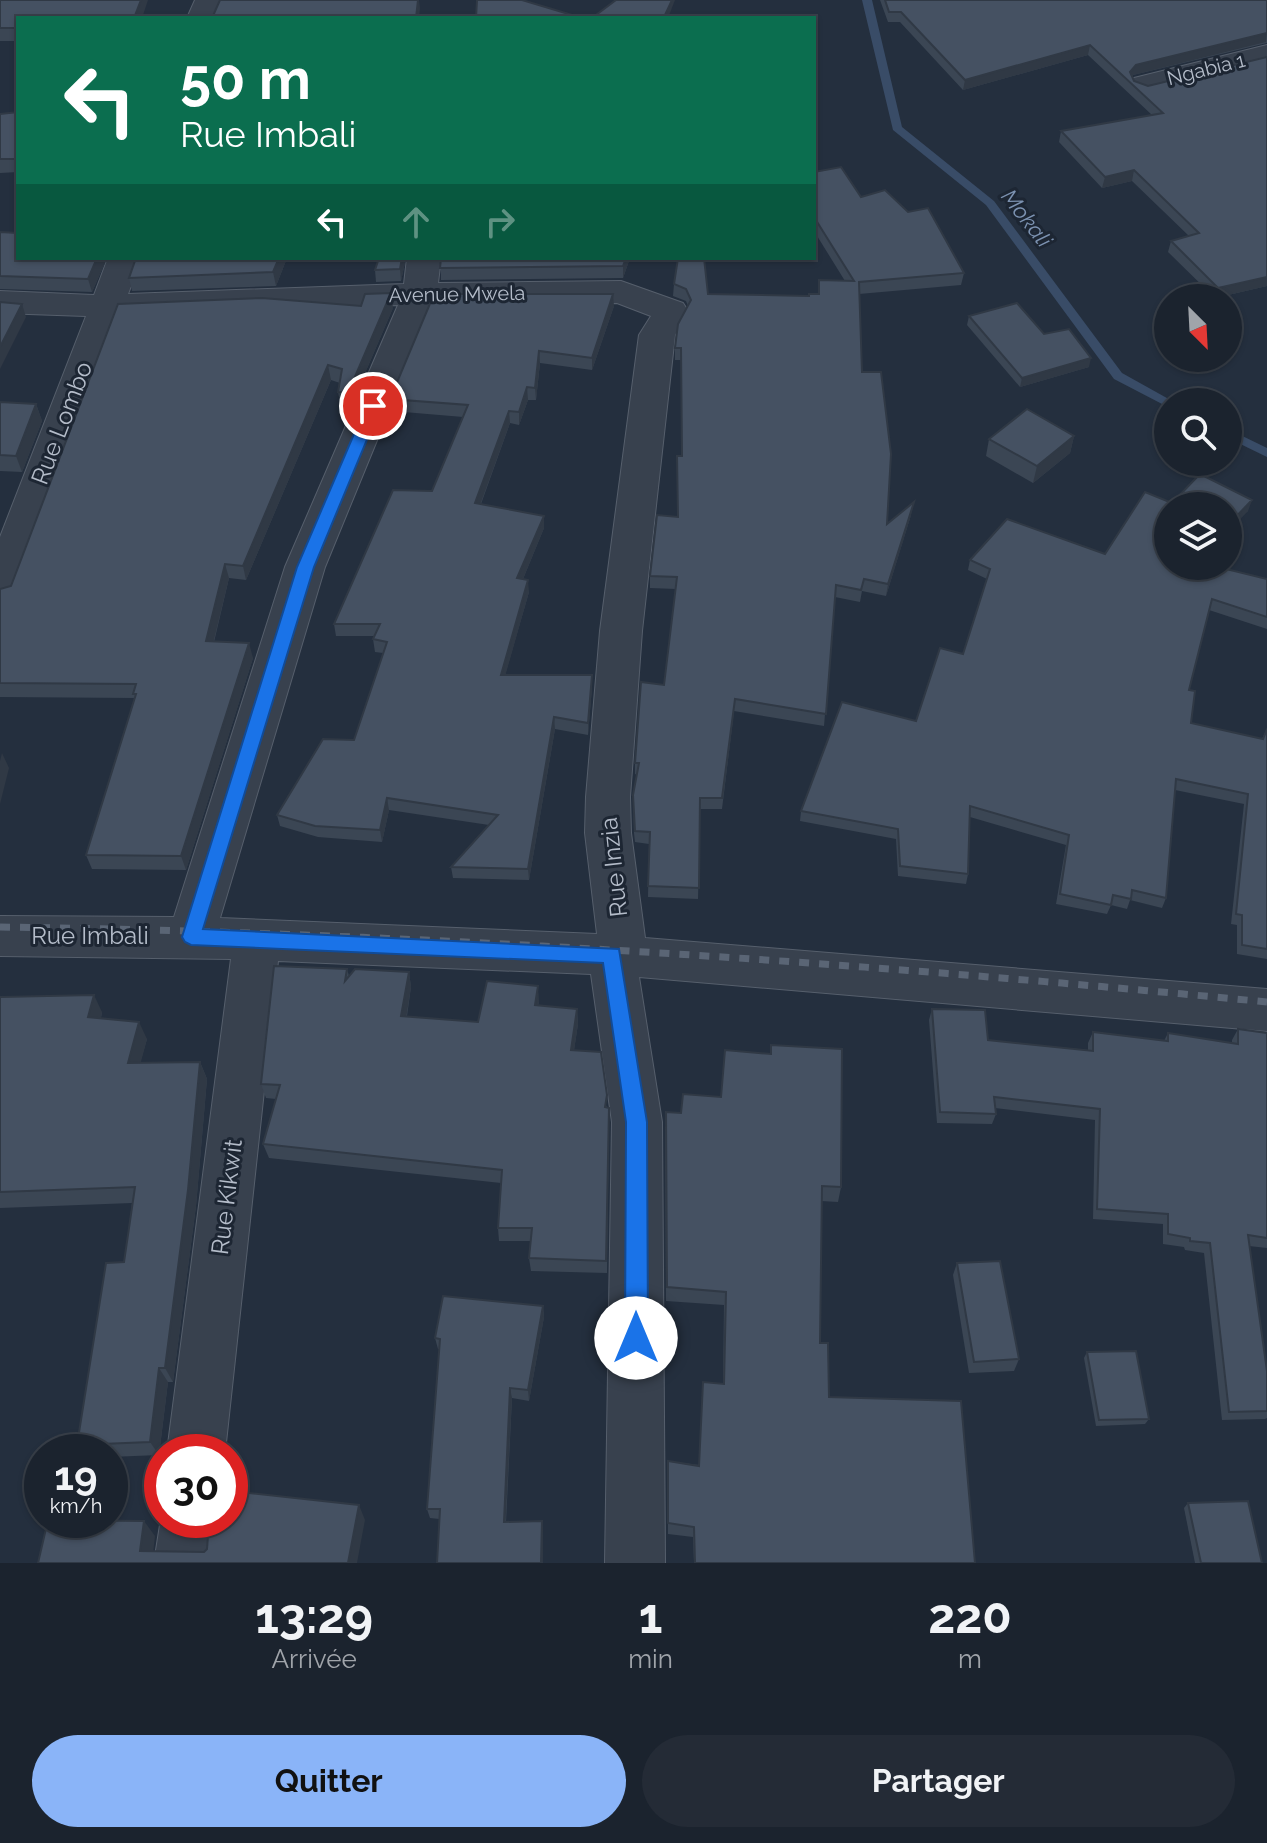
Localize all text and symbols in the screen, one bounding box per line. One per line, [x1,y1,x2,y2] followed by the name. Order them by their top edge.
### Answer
[180,46,311,112] text: 50 m
[48,48,152,152] icon: left
[1164,48,1248,90] street label: Ngabia 1
[180,113,356,155] text: Rue Imbali
[996,184,1058,253] water label: Mokali
[310,200,354,244] icon: left
[394,200,438,244] icon: ahead
[478,200,522,244] icon: right
[388,281,526,307] street label: Avenue Mwela
[1154,284,1242,372] north arrow
[1154,284,1242,580] map controls
[25,357,98,488] street label: Rue Lombo
[339,372,407,440] pin
[351,384,395,428] icon: arrive
[1154,388,1242,476] button: search
[1154,492,1242,580] button: layers
[594,816,633,918] street label: Rue Inzia
[31,921,149,950] street label: Rue Imbali
[205,1138,248,1256] street label: Rue Kikwit
[594,1296,678,1380] position arrow
[144,1434,248,1538] speed limit sign: 30
[54,1452,98,1499] text: 19
[50,1494,102,1518] text: km/h
[255,1588,373,1644] text: 13:29
[639,1588,662,1644] text: 1
[928,1588,1012,1644] text: 220
[271,1644,357,1674] text: Arrivée
[628,1644,673,1674] text: min
[958,1644,982,1674] text: m
[32,1735,626,1827] button: Quitter
[642,1735,1235,1827] button: Partager

